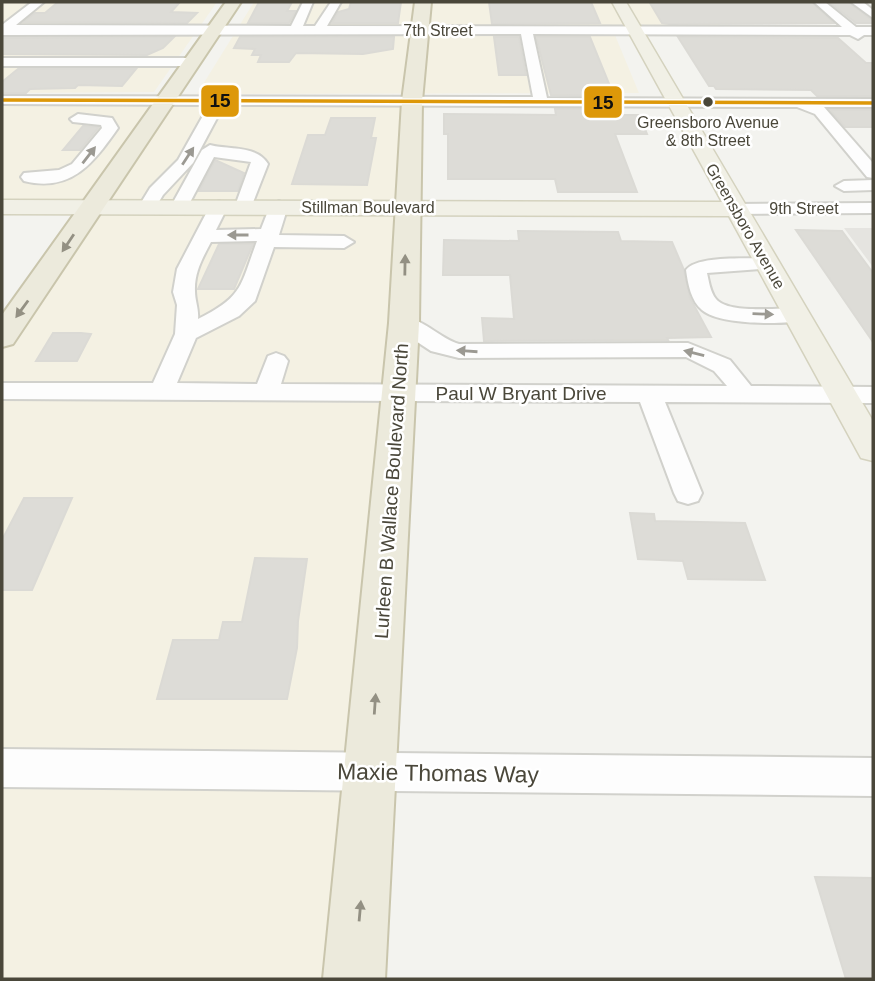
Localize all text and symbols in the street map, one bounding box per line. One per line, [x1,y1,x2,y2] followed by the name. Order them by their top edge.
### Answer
[403,22,473,39] street label: 7th Street
[200,84,240,118] line badge: 15
[583,85,623,119] line badge: 15
[209,90,231,111] text: 15
[592,92,614,113] text: 15
[701,95,715,109] marker: Greensboro Avenue & 8th Street
[637,114,779,149] place label: Greensboro Avenue & 8th Street
[81,146,96,164] one-way arrow
[181,146,194,166] one-way arrow
[703,160,788,292] street label: Greensboro Avenue
[301,199,435,216] street label: Stillman Boulevard
[769,200,839,217] street label: 9th Street
[226,229,248,241] one-way arrow
[61,234,75,252] one-way arrow
[399,253,411,275] one-way arrow
[15,299,29,318] one-way arrow
[753,308,775,320] one-way arrow
[371,343,412,639] street label: Lurleen B Wallace Boulevard North
[456,345,478,356] one-way arrow
[683,347,705,358] one-way arrow
[435,383,607,404] street label: Paul W Bryant Drive
[370,693,381,715] one-way arrow
[337,758,540,788] street label: Maxie Thomas Way
[355,900,366,922] one-way arrow

